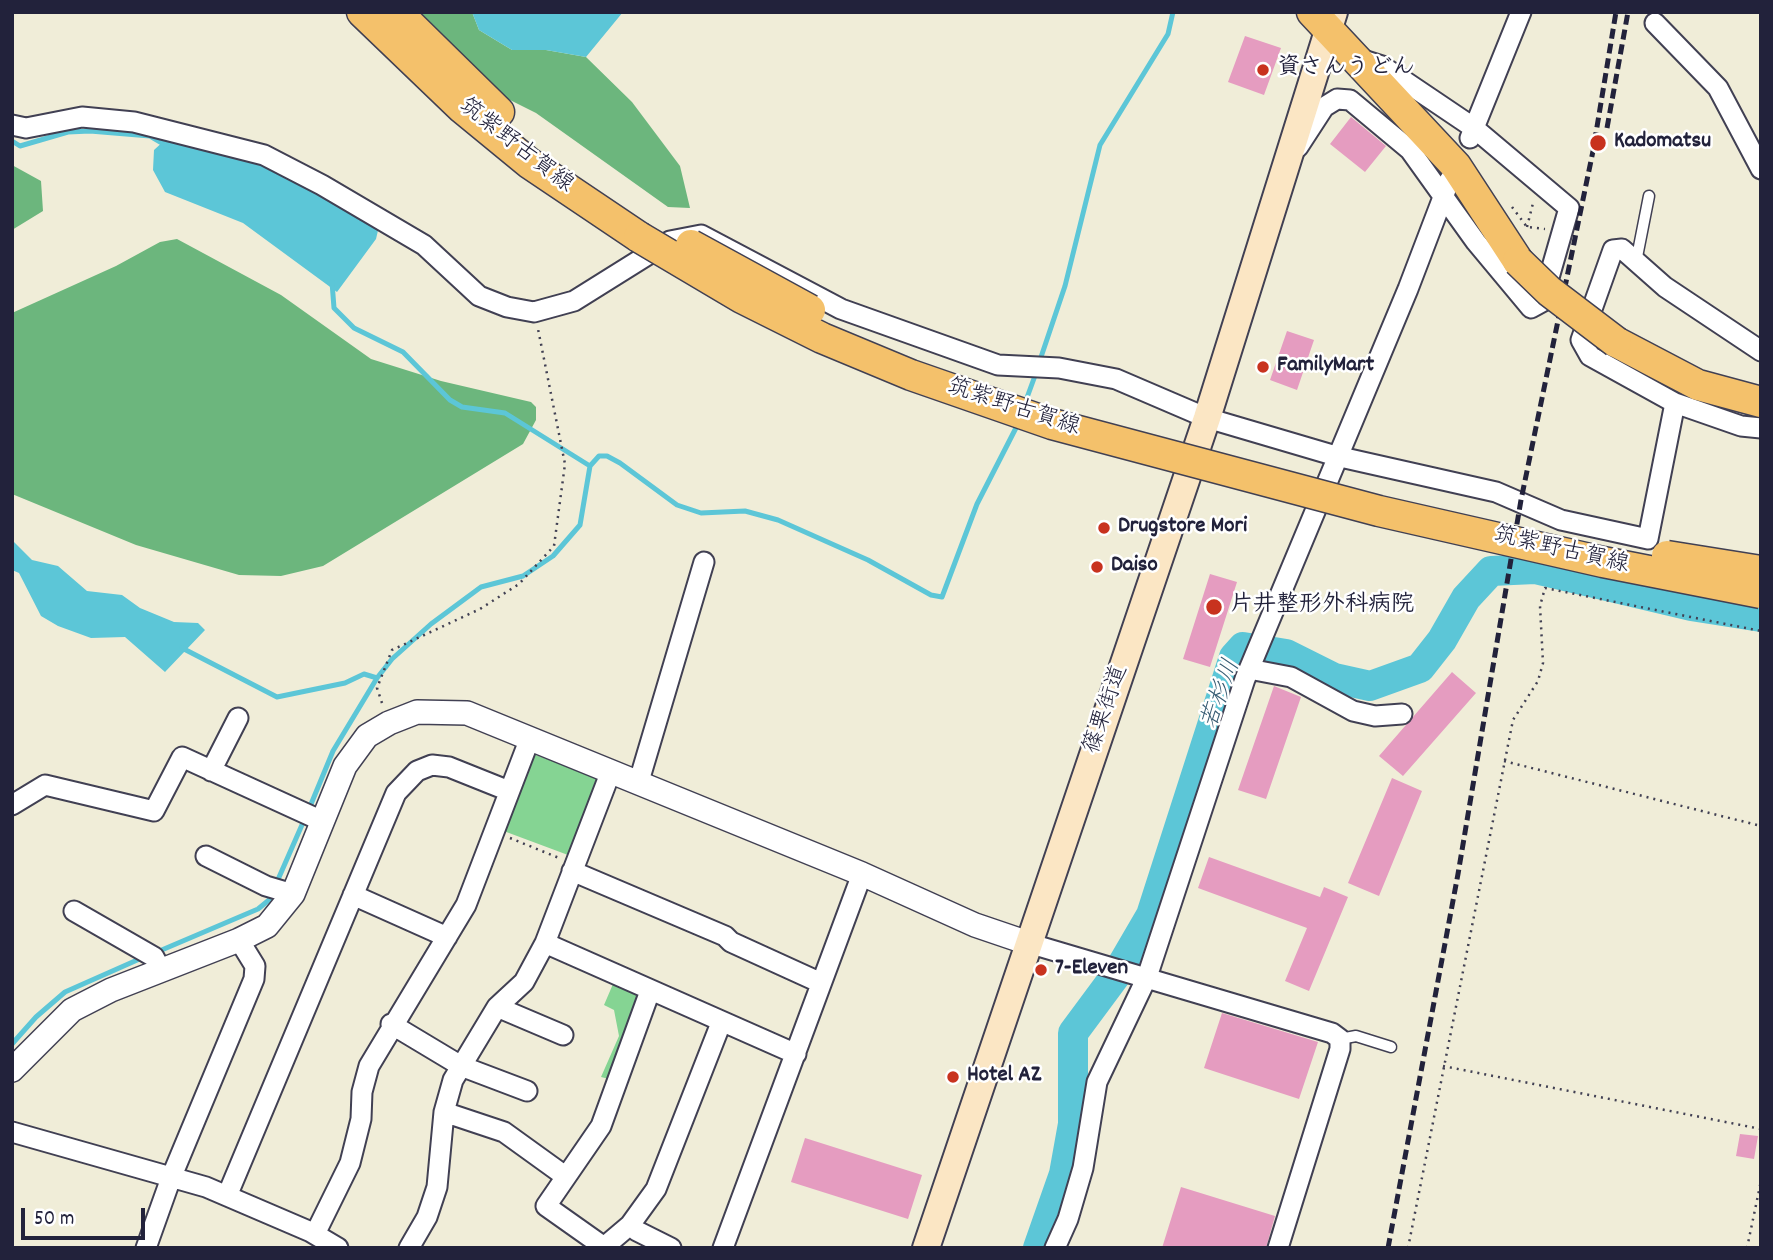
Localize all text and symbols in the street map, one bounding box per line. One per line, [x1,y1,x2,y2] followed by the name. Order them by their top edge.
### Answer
[1277,56,1415,84] place label: 資さんうどん
[1255,62,1271,78] marker: 資さんうどん
[452,94,578,200] street label: 筑紫野古賀線
[1614,129,1711,157] place label: Kadomatsu
[1588,133,1608,153] marker: Kadomatsu
[1277,353,1374,381] place label: FamilyMart
[1255,359,1271,375] marker: FamilyMart
[943,375,1083,443] street label: 筑紫野古賀線
[1118,514,1247,542] place label: Drugstore Mori
[1096,520,1112,536] marker: Drugstore Mori
[1491,523,1631,581] street label: 筑紫野古賀線
[1111,553,1158,581] place label: Daiso
[1089,559,1105,575] marker: Daiso
[1230,593,1414,621] place label: 片井整形外科病院
[1204,597,1224,617] marker: 片井整形外科病院
[1197,656,1249,734] water label: 若杉川
[1080,662,1136,758] street label: 篠栗街道
[1055,956,1128,984] place label: 7-Eleven
[1033,962,1049,978] marker: 7-Eleven
[967,1063,1041,1091] place label: Hotel AZ
[945,1069,961,1085] marker: Hotel AZ
[24,1194,149,1238] scale bar
[34,1205,74,1235] text: 50 m

